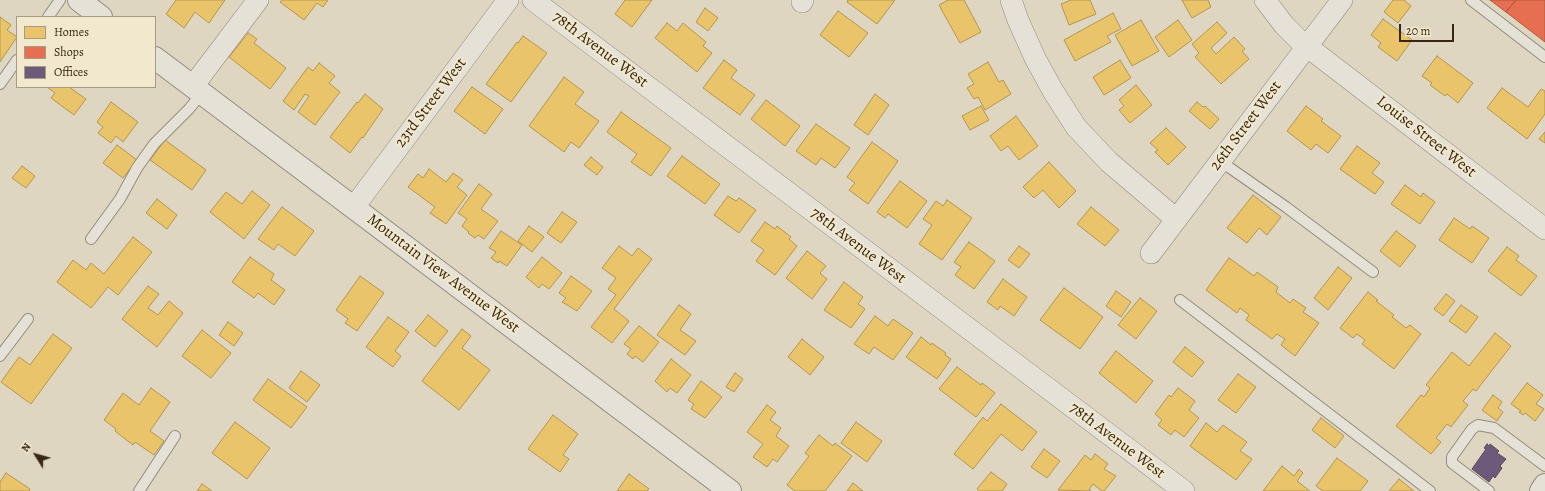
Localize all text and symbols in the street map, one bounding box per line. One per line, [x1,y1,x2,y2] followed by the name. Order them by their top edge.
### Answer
[548,8,652,92] street label: 78th Avenue West
[16,16,156,88] legend
[1401,16,1456,42] scale bar
[1406,23,1430,39] text: 20 m
[54,24,89,40] text: Homes
[54,44,84,60] text: Shops
[391,54,471,152] street label: 23rd Street West
[54,64,88,80] text: Offices
[1206,77,1286,175] street label: 26th Street West
[1372,92,1480,182] street label: Louise Street West
[806,204,910,288] street label: 78th Avenue West
[363,210,523,338] street label: Mountain View Avenue West
[1065,399,1169,483] street label: 78th Avenue West
[16,435,56,475] north arrow
[18,440,34,455] text: N

